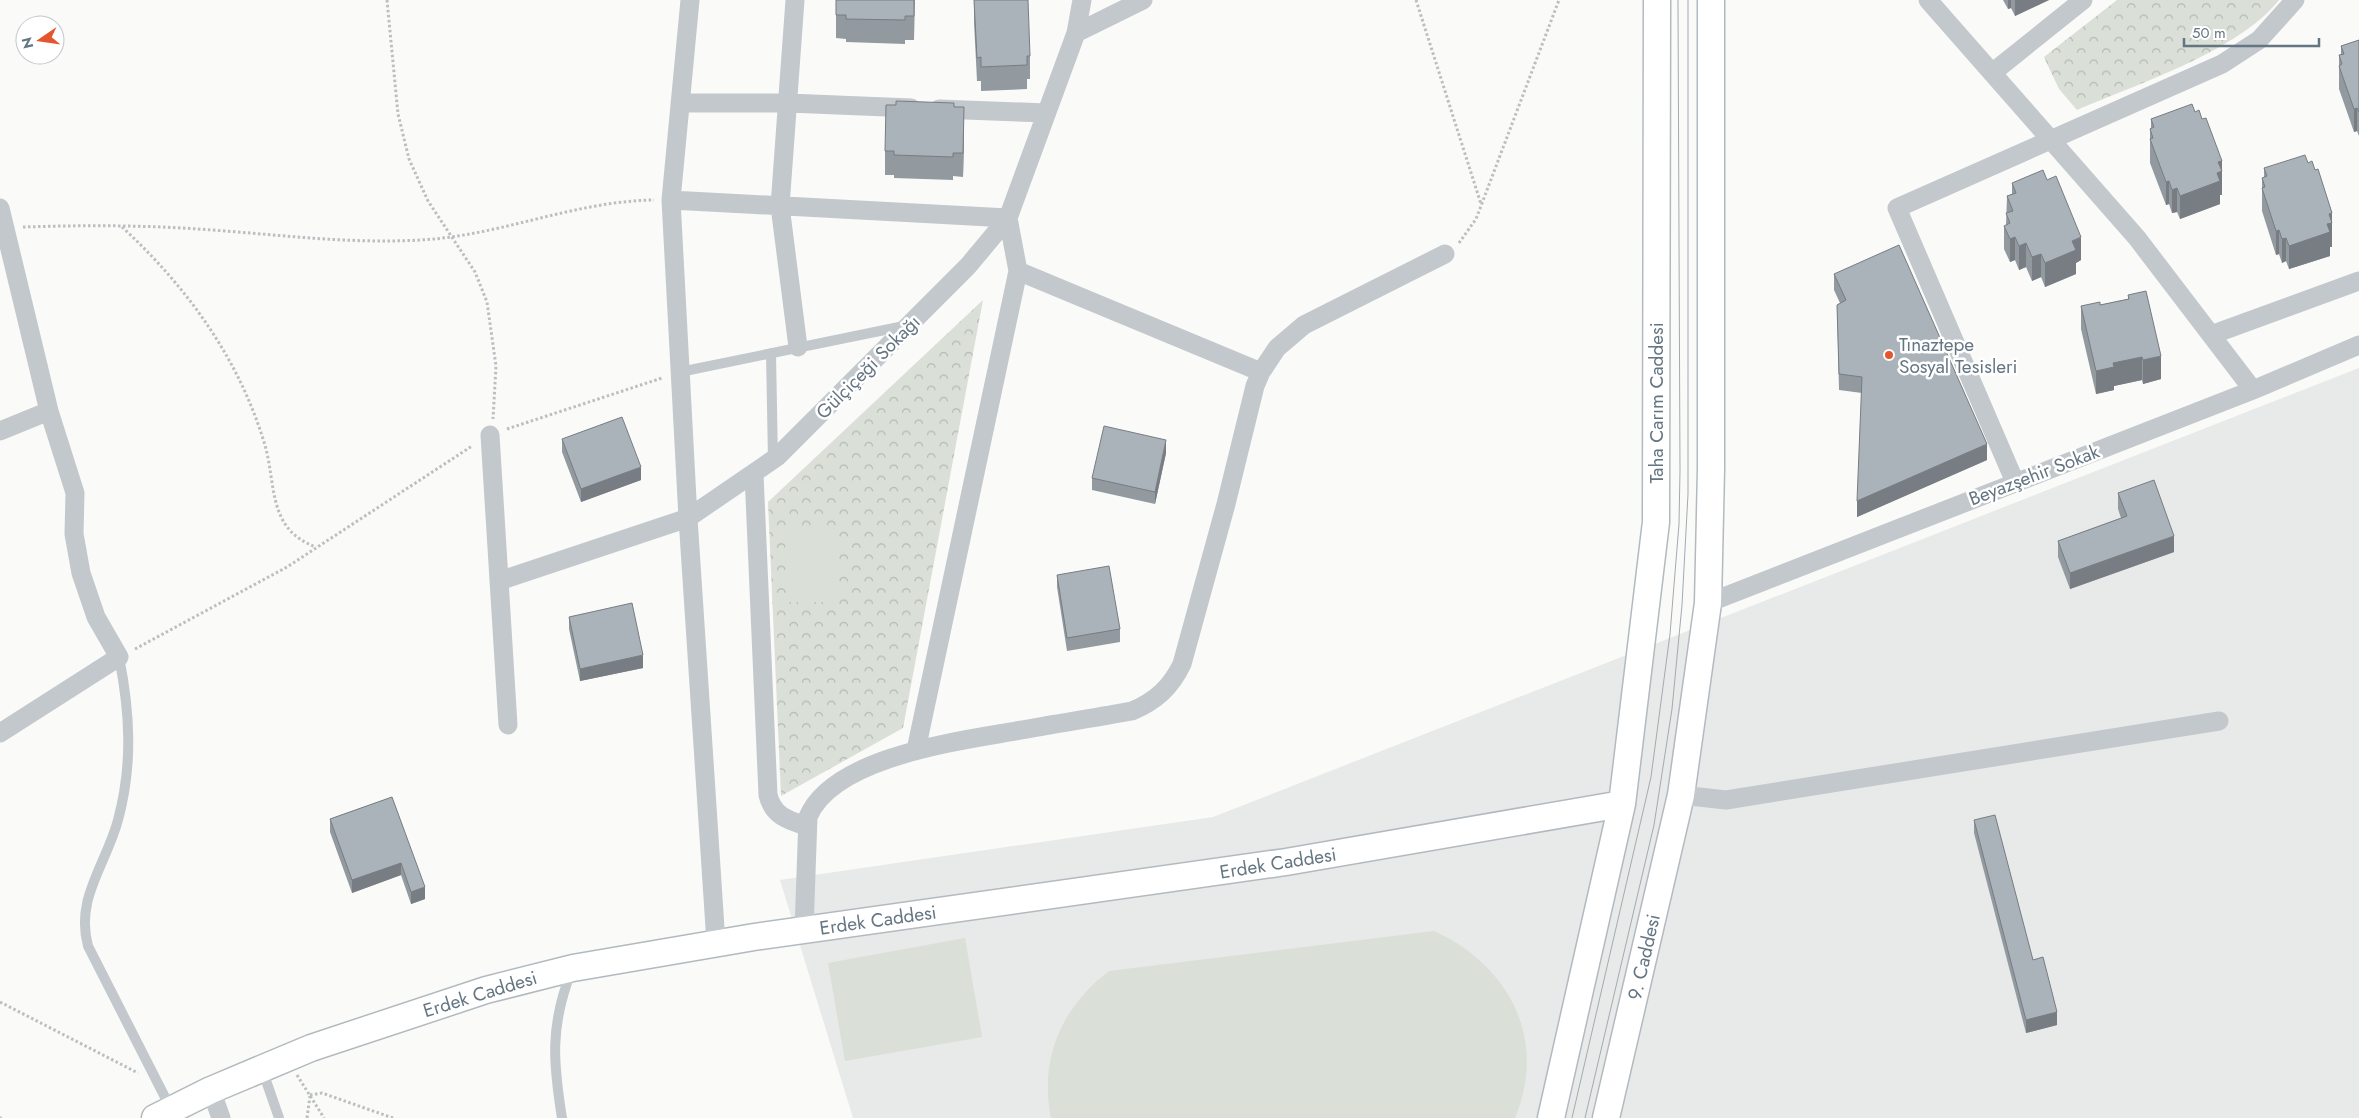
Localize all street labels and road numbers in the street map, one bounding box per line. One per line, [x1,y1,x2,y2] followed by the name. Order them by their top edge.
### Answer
[810,309,926,425] street label: Gülçiçeği Sokağı
[1643,322,1670,484] street label: Taha Carım Caddesi
[1965,438,2104,512] street label: Beyazşehir Sokak
[1218,840,1338,886] street label: Erdek Caddesi
[818,898,938,942] street label: Erdek Caddesi
[1621,911,1667,1003] street label: 9. Caddesi
[420,964,540,1024] street label: Erdek Caddesi

